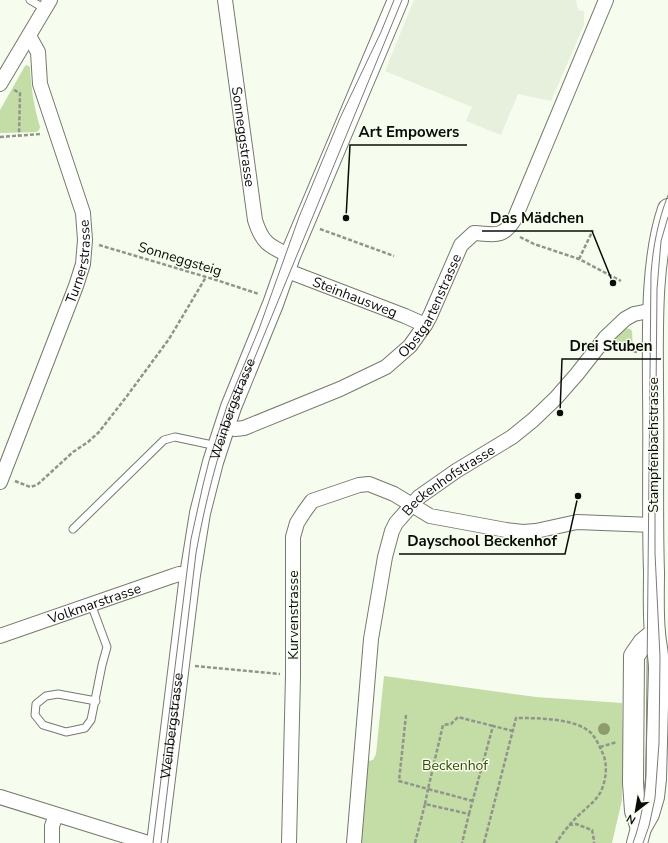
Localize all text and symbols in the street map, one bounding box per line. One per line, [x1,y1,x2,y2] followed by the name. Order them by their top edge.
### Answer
[227,85,260,188] street label: Sonneggstrasse
[350,118,467,145] callout: Art Empowers
[359,122,459,142] text: Art Empowers
[482,204,592,231] callout: Das Mädchen
[490,208,584,228] text: Das Mädchen
[61,219,95,306] street label: Turnerstrasse
[136,237,224,281] street label: Sonneggsteig
[394,251,466,362] street label: Obstgartenstrasse
[310,272,400,322] street label: Steinhausweg
[562,332,661,359] callout: Drei Stuben
[570,336,652,356] text: Drei Stuben
[205,355,259,462] street label: Weinbergstrasse
[644,377,663,513] street label: Stampfenbachstrasse
[397,440,498,520] street label: Beckenhofstrasse
[399,527,565,554] callout: Dayschool Beckenhof
[407,531,557,551] text: Dayschool Beckenhof
[284,570,303,660] street label: Kurvenstrasse
[45,578,143,628] street label: Volkmarstrasse
[155,672,187,780] street label: Weinbergstrasse
[422,756,488,775] park label: Beckenhof
[616,791,656,831] north arrow
[624,811,638,828] text: N

